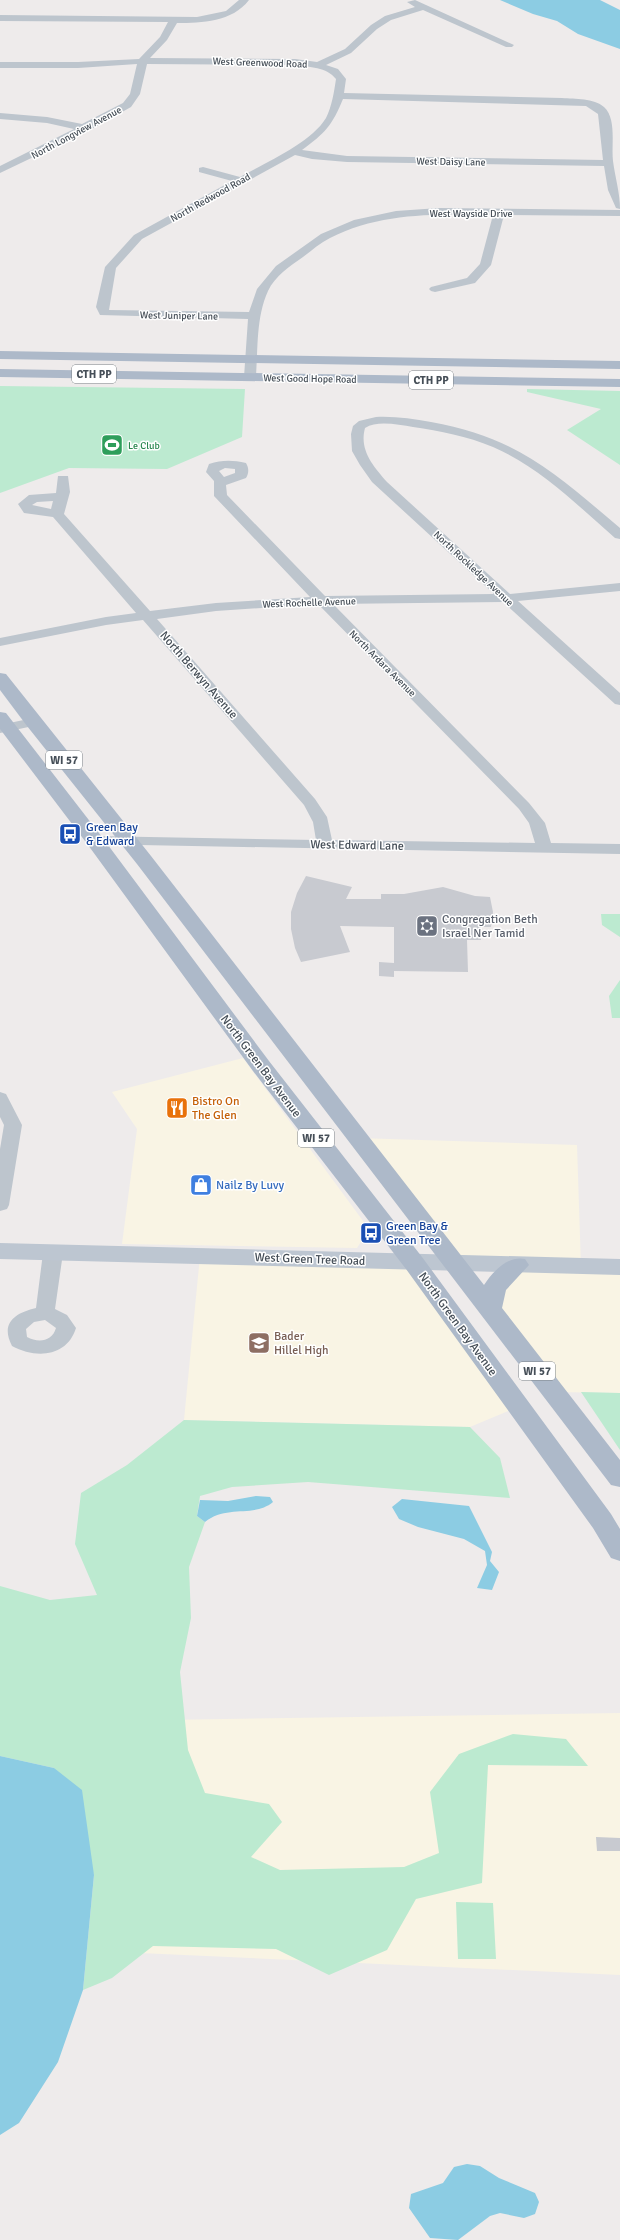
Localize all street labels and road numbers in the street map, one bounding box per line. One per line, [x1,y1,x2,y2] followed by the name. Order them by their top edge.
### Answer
[212,55,308,71] street label: West Greenwood Road
[29,104,124,162] street label: North Longview Avenue
[416,155,486,169] street label: West Daisy Lane
[168,171,253,225] street label: North Redwood Road
[430,208,512,220] street label: West Wayside Drive
[140,309,218,323] street label: West Juniper Lane
[72,365,116,383] road number: CTH PP
[409,371,453,389] road number: CTH PP
[263,372,357,386] street label: West Good Hope Road
[431,529,516,609] street label: North Rockledge Avenue
[262,595,356,611] street label: West Rochelle Avenue
[156,628,241,722] street label: North Berwyn Avenue
[346,628,418,700] street label: North Ardara Avenue
[46,751,82,769] road number: WI 57
[310,837,404,854] street label: West Edward Lane
[217,1012,304,1121] street label: North Green Bay Avenue
[298,1129,334,1147] road number: WI 57
[254,1250,366,1269] street label: West Green Tree Road
[415,1270,500,1379] street label: North Green Bay Avenue
[519,1362,555,1380] road number: WI 57

